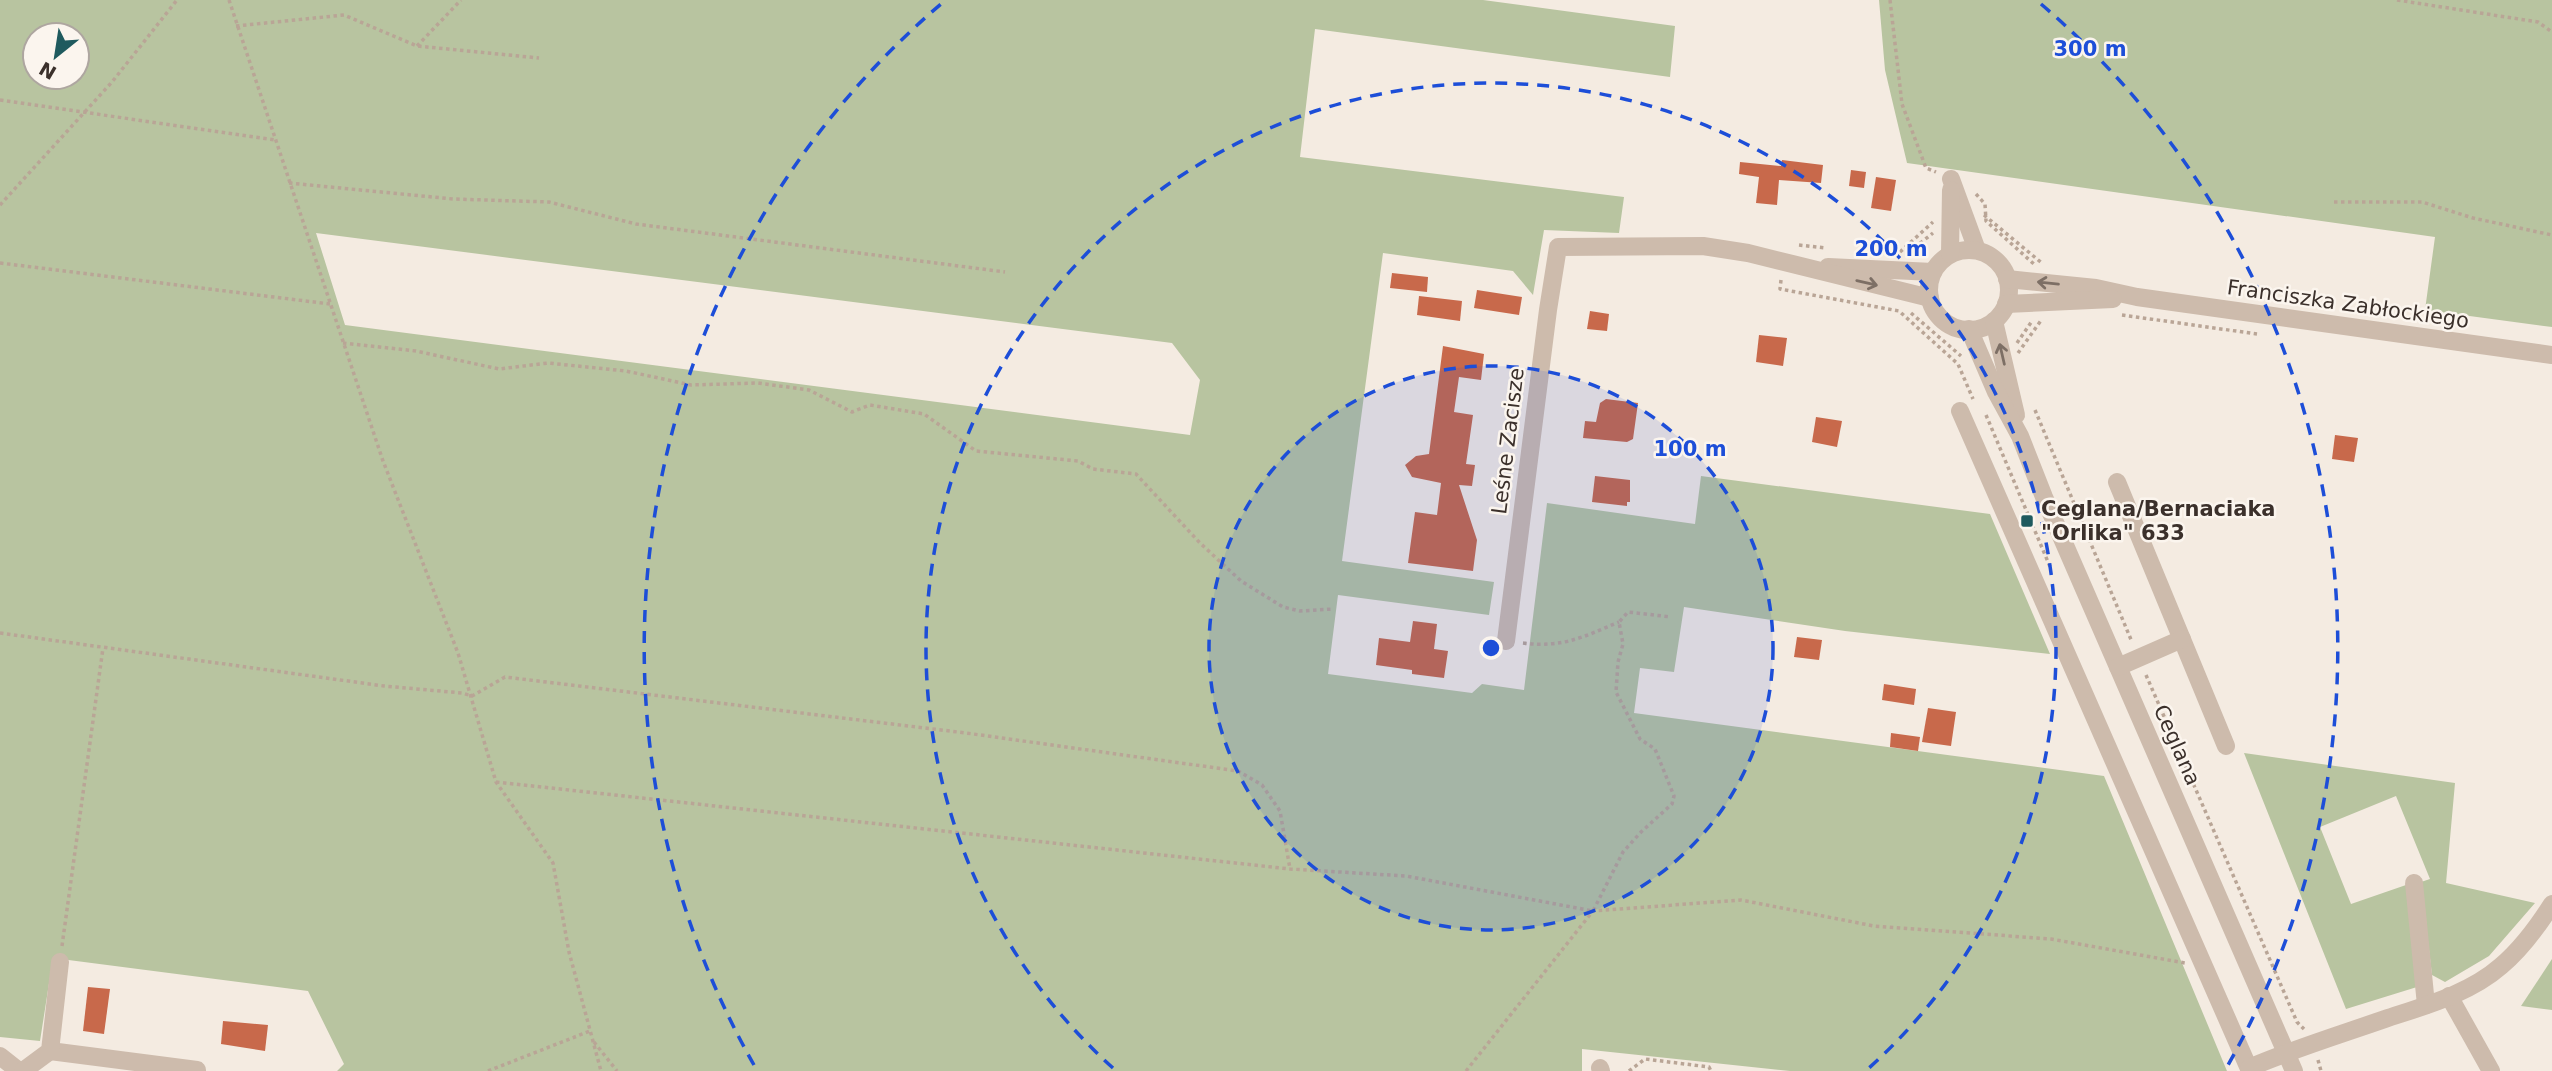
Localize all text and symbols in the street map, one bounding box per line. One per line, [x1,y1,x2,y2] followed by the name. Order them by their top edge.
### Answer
[21,21,91,91] north arrow
[2053,37,2127,61] text: 300 m
[35,57,60,84] text: N
[1854,237,1928,261] text: 200 m
[2225,275,2471,333] street label: Franciszka Zabłockiego
[1855,277,1878,291] one-way arrow
[2037,277,2060,290] one-way arrow
[1995,343,2008,366] one-way arrow
[1487,366,1529,516] street label: Leśne Zacisze
[1653,437,1727,461] text: 100 m
[2041,497,2276,545] place label: Ceglana/Bernaciaka "Orlika" 633
[2019,513,2035,529] marker: Ceglana/Bernaciaka "Orlika" 633
[1479,636,1503,660] centre of rings
[2149,701,2205,789] street label: Ceglana

